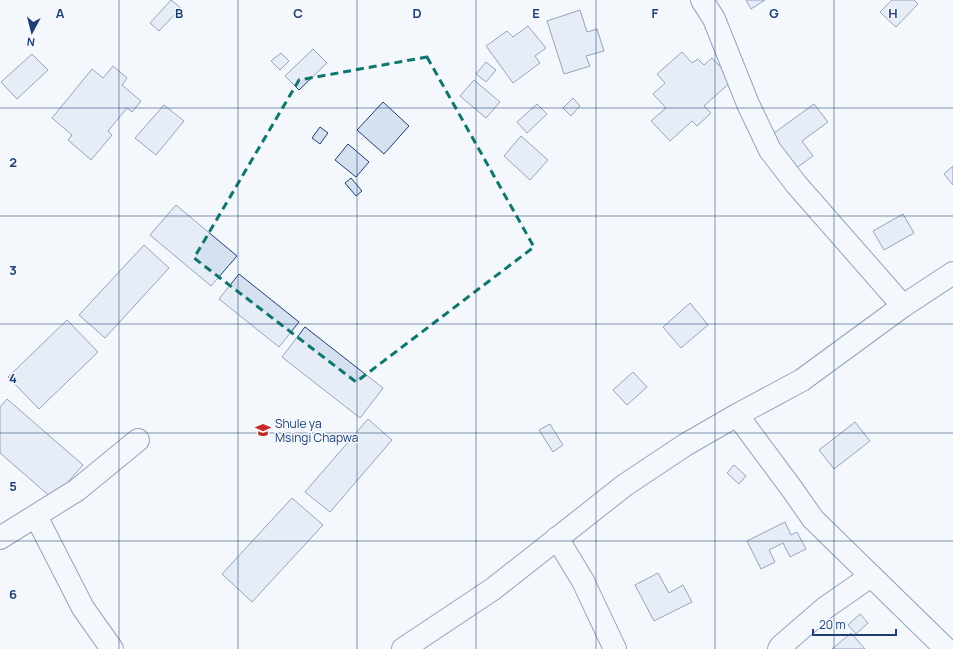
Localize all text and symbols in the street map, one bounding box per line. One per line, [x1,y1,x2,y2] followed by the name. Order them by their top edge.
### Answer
[56,4,65,22] text: A
[175,4,183,22] text: B
[293,4,303,22] text: C
[412,4,422,22] text: D
[532,4,540,22] text: E
[652,4,659,22] text: F
[769,4,779,22] text: G
[888,4,898,22] text: H
[12,12,52,52] north arrow
[26,34,36,50] text: N
[9,153,17,171] text: 2
[9,261,17,279] text: 3
[9,369,17,387] text: 4
[275,415,358,446] place label: Shule ya Msingi Chapwa
[254,421,272,439] school or university icon: Shule ya Msingi Chapwa
[9,477,17,495] text: 5
[9,585,17,603] text: 6
[813,611,896,637] scale bar
[819,616,846,633] text: 20 m

